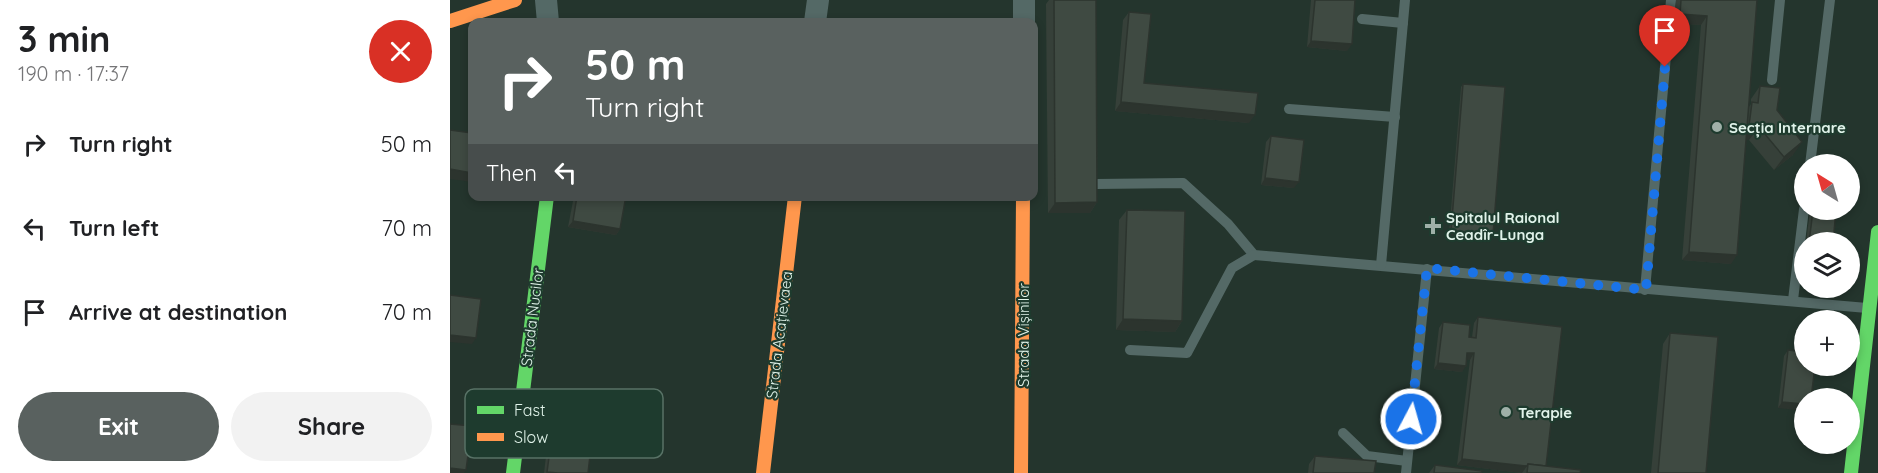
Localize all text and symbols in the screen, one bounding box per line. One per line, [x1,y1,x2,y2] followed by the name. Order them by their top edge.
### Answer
[1639,5,1690,67] pin
[1648,14,1681,47] icon: arrive
[18,16,111,61] text: 3 min
[369,20,432,83] button: close
[585,38,685,91] text: 50 m
[486,42,564,120] icon: right
[18,61,129,86] text: 190 m · 17:37
[585,90,704,124] text: Turn right
[1729,118,1846,138] place label: Secția Internare
[1710,120,1724,134] marker: Secția Internare
[18,128,51,161] icon: right
[69,130,173,158] text: Turn right
[381,130,432,158] text: 50 m
[1794,154,1860,220] north arrow
[1794,154,1860,454] map controls
[549,156,582,189] icon: left
[486,159,537,187] text: Then
[1446,208,1560,244] place label: Spitalul Raional Ceadîr-Lunga
[18,212,51,245] icon: left
[69,214,159,242] text: Turn left
[382,214,432,242] text: 70 m
[1424,217,1442,235] marker: Spitalul Raional Ceadîr-Lunga
[1794,232,1860,298] button: layers
[517,266,547,367] street label: Strada Nucilor
[762,270,796,400] street label: Strada Acațievaea
[1014,283,1033,387] street label: Strada Vișinilor
[18,296,51,329] icon: arrive
[69,298,287,326] text: Arrive at destination
[382,298,432,326] text: 70 m
[1794,310,1860,376] button: +
[1379,387,1443,451] position arrow
[1794,388,1860,454] button: −
[465,389,663,458] legend
[18,392,219,461] button: Exit
[231,392,432,461] button: Share
[514,400,545,420] text: Fast
[1518,403,1572,422] place label: Terapie
[1499,405,1513,419] marker: Terapie
[514,427,548,447] text: Slow

